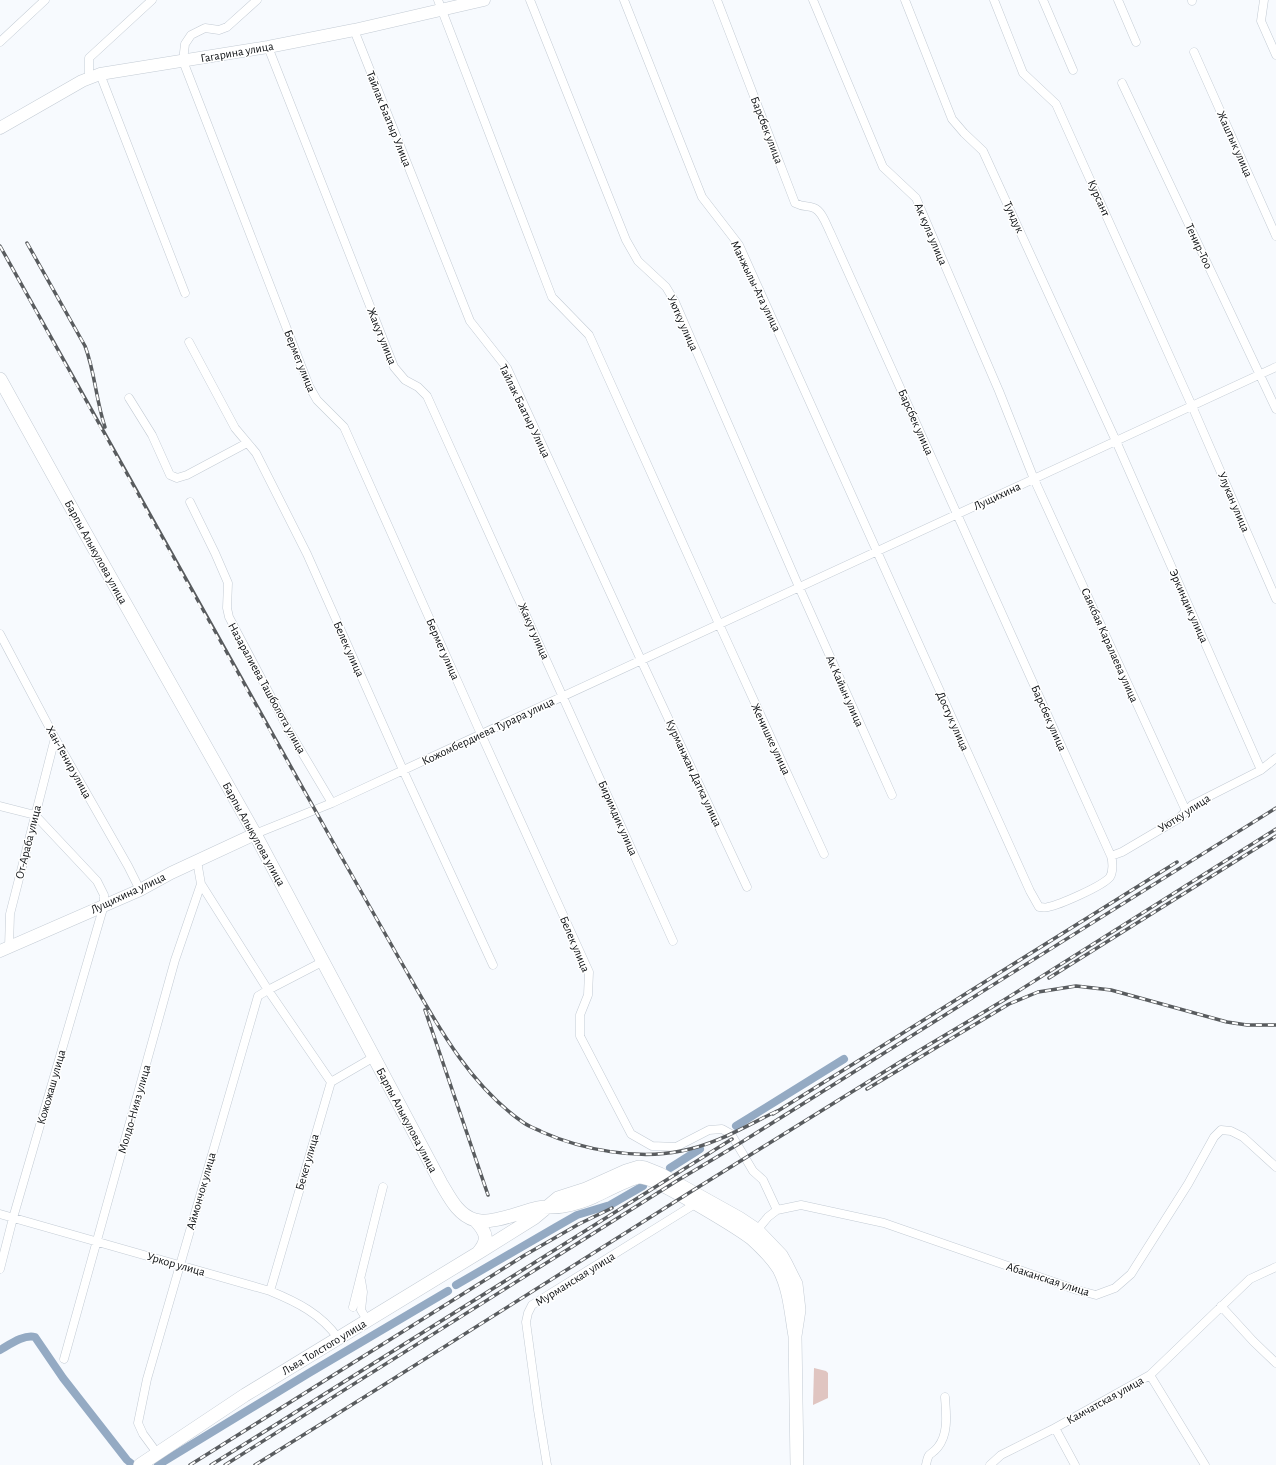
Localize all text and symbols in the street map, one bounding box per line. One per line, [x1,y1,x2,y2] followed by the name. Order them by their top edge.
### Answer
[200,40,275,65] street label: Гагарина улица
[364,69,414,169] street label: Тайлак Баатыр Улица
[748,95,785,166] street label: Барсбек улица
[1214,109,1255,180] street label: Жаштык улица
[1085,178,1113,219] street label: Курсант
[1001,200,1027,235] street label: Тундук
[912,201,950,268] street label: Ак кула улица
[1183,222,1215,271] street label: Тенир-Тоо
[728,239,783,334] street label: Манжылы-Ата улица
[664,293,701,354] street label: Уютку улица
[364,306,399,367] street label: Жакут улица
[281,328,318,395] street label: Бермет улица
[497,362,553,460] street label: Тайлак Баатыр Улица
[895,387,936,458] street label: Барсбек улица
[1215,470,1252,535] street label: Улукан улица
[972,480,1023,513] street label: Лущихина
[62,498,130,607] street label: Барпы Алыкулова улица
[1166,567,1211,646] street label: Эркиндик улица
[1078,586,1141,705] street label: Саякбая Каралаева улица
[515,601,552,662] street label: Жакут улица
[423,616,462,683] street label: Бермет улица
[330,619,367,680] street label: Белек улица
[225,620,308,757] street label: Назаралиева Ташболота улица
[823,653,866,730] street label: Ак Кайын улица
[1028,683,1069,754] street label: Барсбек улица
[934,689,972,754] street label: Достук улица
[420,695,557,768] street label: Кожомбердиева Турара улица
[748,701,793,778] street label: Женишке улица
[663,717,724,829] street label: Курманжан Датка улица
[43,724,94,801] street label: Хан-Тенир улица
[595,779,640,858] street label: Биримдик улица
[220,780,288,889] street label: Барпы Алыкулова улица
[1156,791,1213,835] street label: Уютку улица
[13,803,44,880] street label: От-Араба улица
[89,870,168,916] street label: Лущихина улица
[557,914,592,975] street label: Белек улица
[35,1048,69,1126] street label: Кожожаш улица
[116,1063,153,1155] street label: Молдо-Нияз улица
[373,1066,440,1175] street label: Барпы Алыкулова улица
[293,1132,322,1192] street label: Бекет улица
[184,1150,219,1231] street label: Аймончок улица
[533,1249,618,1309] street label: Мурманская улица
[145,1250,207,1279] street label: Уркор улица
[1005,1260,1092,1299] street label: Абаканская улица
[280,1317,369,1378] street label: Льва Толстого улица
[1064,1374,1147,1427] street label: Камчатская улица

